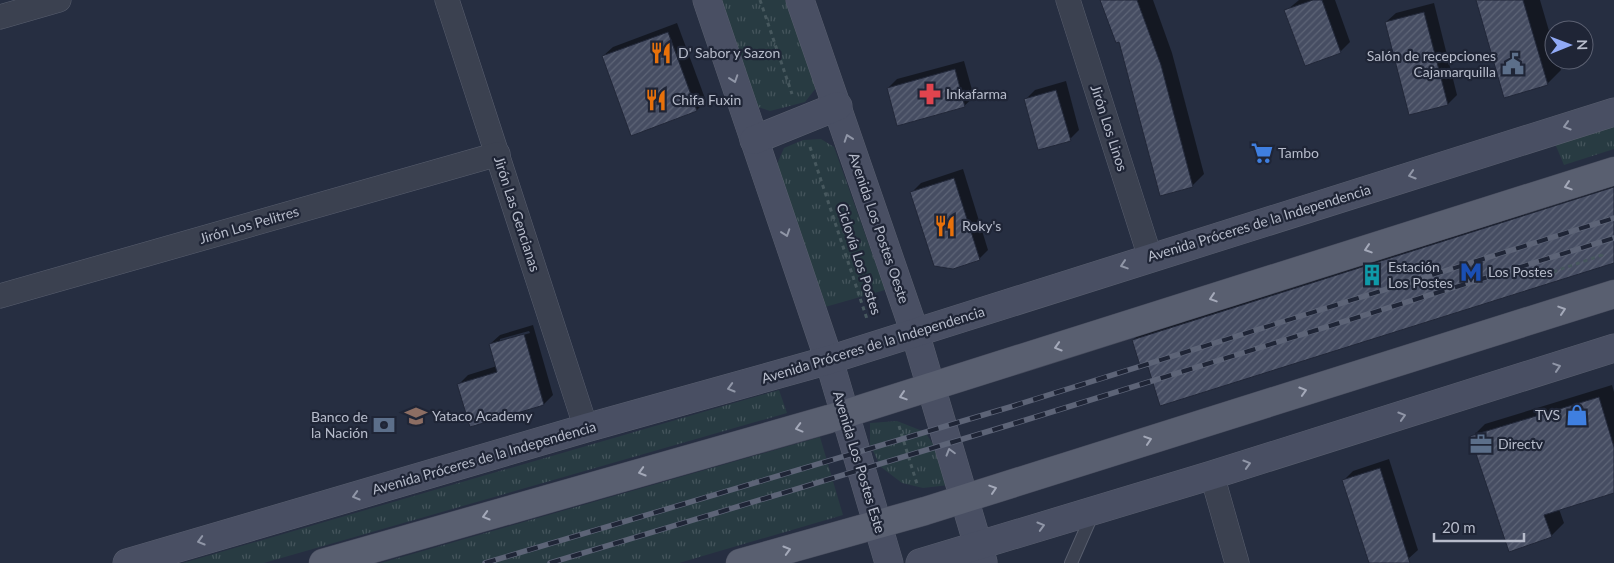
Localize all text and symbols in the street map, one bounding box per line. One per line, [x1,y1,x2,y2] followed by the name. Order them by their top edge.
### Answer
[1544,20,1594,70] north arrow
[1574,39,1591,50] text: N
[648,40,674,66] restaurant icon: D' Sabor y Sazon
[678,44,780,61] place label: D' Sabor y Sazon
[1367,47,1496,80] place label: Salón de recepciones Cajamarquilla
[1500,51,1526,77] public building icon: Salón de recepciones Cajamarquilla
[728,75,738,83] one-way arrow
[917,81,943,107] pharmacy icon: Inkafarma
[1087,82,1131,173] street label: Jirón Los Linos
[946,85,1007,102] place label: Inkafarma
[643,87,669,113] restaurant icon: Chifa Fuxin
[672,91,741,108] place label: Chifa Fuxin
[1564,121,1572,131] one-way arrow
[844,134,854,142] one-way arrow
[1249,140,1275,166] supermarket icon: Tambo
[1278,144,1319,161] place label: Tambo
[846,150,913,305] street label: Avenida Los Postes Oeste
[491,154,544,274] street label: Jirón Las Gencianas
[1409,169,1417,179] one-way arrow
[1145,180,1372,265] street label: Avenida Próceres de la Independencia
[1564,180,1572,190] one-way arrow
[833,201,886,317] street label: Ciclovía Los Postes
[197,202,301,247] street label: Jirón Los Pelitres
[932,213,958,239] restaurant icon: Roky's
[962,217,1001,234] place label: Roky's
[780,229,790,237] one-way arrow
[1364,243,1373,253] one-way arrow
[1388,258,1453,291] place label: Estación Los Postes
[1458,259,1484,285] metro station icon: Los Postes
[1120,260,1128,270] one-way arrow
[1359,262,1385,288] building icon: Estación Los Postes
[1488,263,1553,280] place label: Los Postes
[1209,292,1218,302] one-way arrow
[759,302,986,387] street label: Avenida Próceres de la Independencia
[1557,306,1566,316] one-way arrow
[1054,341,1063,351] one-way arrow
[1553,362,1561,372] one-way arrow
[728,382,736,392] one-way arrow
[1299,387,1307,397] one-way arrow
[830,389,889,535] street label: Avenida Los Postes Este
[899,390,908,400] one-way arrow
[1564,402,1590,428] shop icon: TVS
[403,403,429,429] school or university icon: Yataco Academy
[1535,406,1560,423] place label: TVS
[432,407,533,424] place label: Yataco Academy
[311,408,368,441] place label: Banco de la Nación
[1398,411,1406,421] one-way arrow
[371,412,397,438] bank icon: Banco de la Nación
[370,417,598,498] street label: Avenida Próceres de la Independencia
[795,422,803,432] one-way arrow
[1468,431,1494,457] office icon: Directv
[1498,435,1544,452] place label: Directv
[1144,436,1152,446] one-way arrow
[946,448,956,456] one-way arrow
[1243,460,1251,470] one-way arrow
[638,466,647,477] one-way arrow
[989,485,997,495] one-way arrow
[353,490,361,500] one-way arrow
[1434,510,1524,542] scale bar
[483,511,491,521] one-way arrow
[1442,518,1476,536] text: 20 m
[1037,521,1045,531] one-way arrow
[197,536,205,546] one-way arrow
[783,545,791,555] one-way arrow

